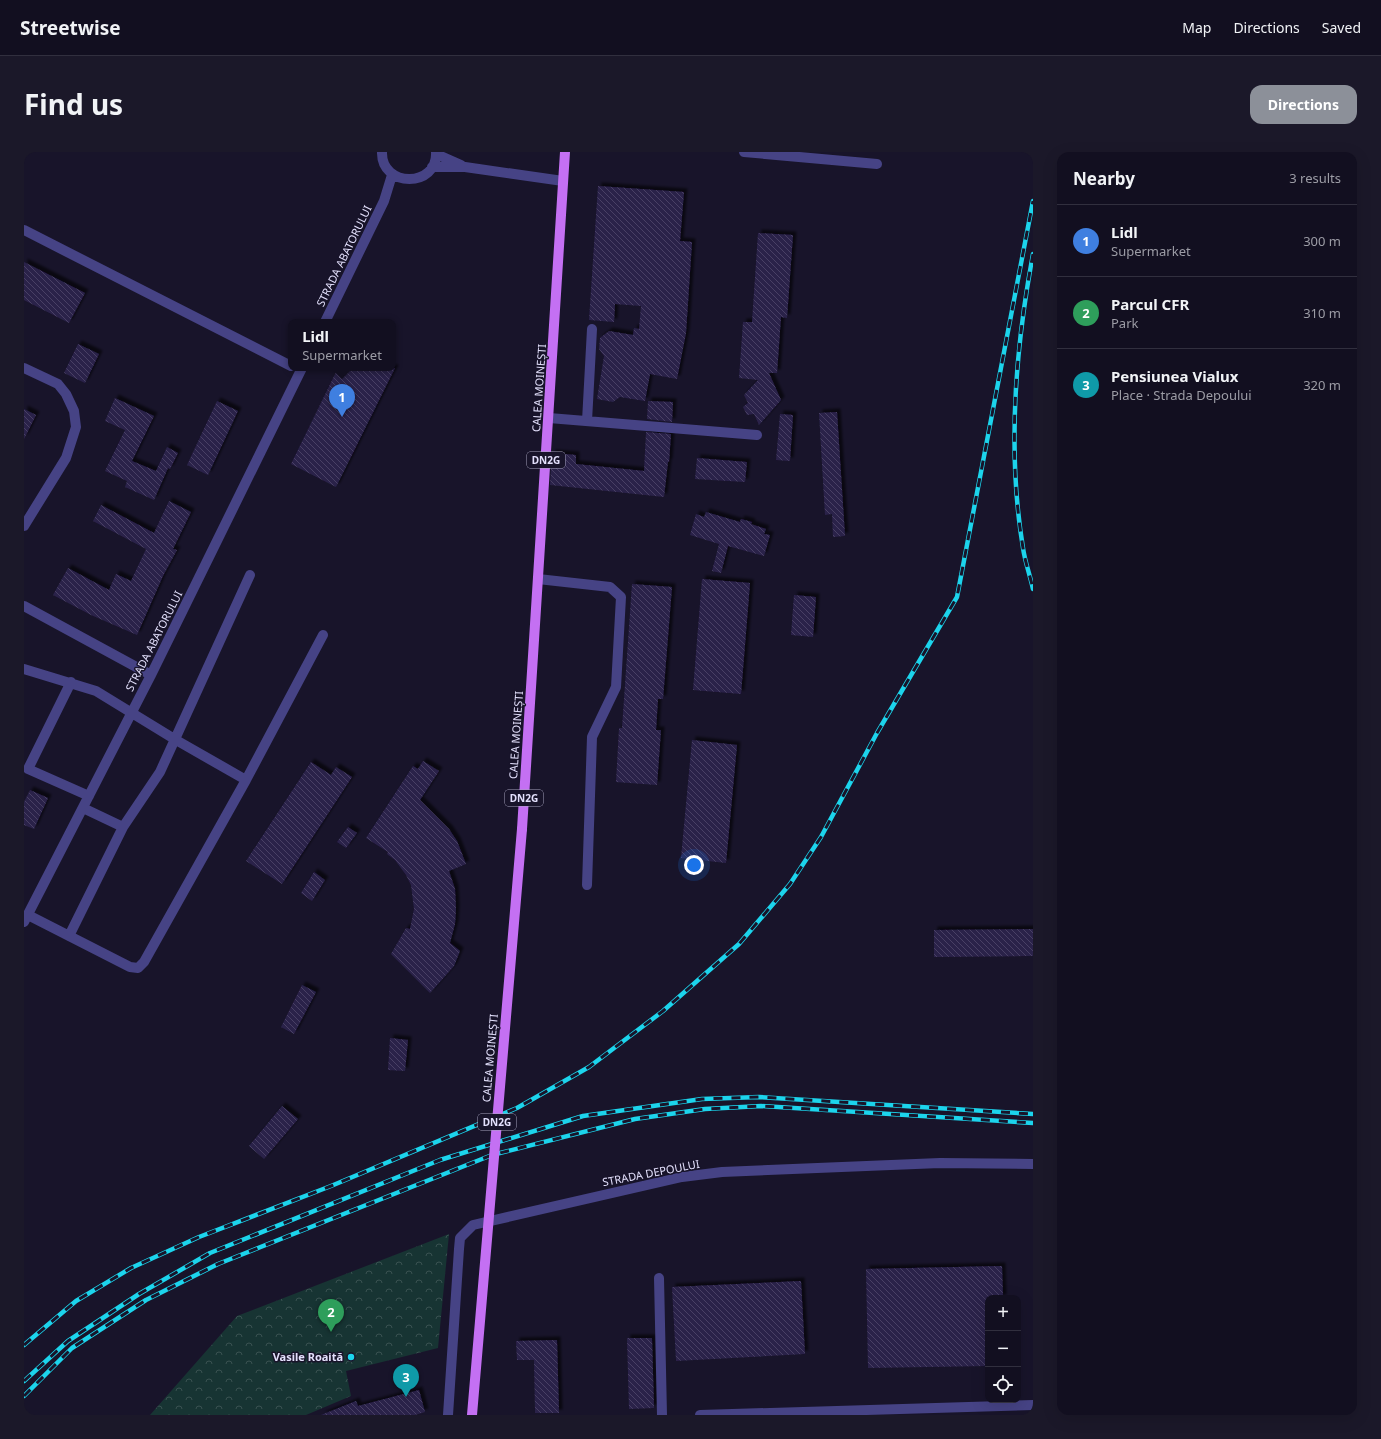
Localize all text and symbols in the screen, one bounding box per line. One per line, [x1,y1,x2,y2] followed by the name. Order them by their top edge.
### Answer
[20,15,121,41] text: Streetwise
[1182,18,1211,37] text: Map
[1233,18,1300,37] text: Directions
[1322,18,1361,37] text: Saved
[24,85,123,123] text: Find us
[1250,85,1357,124] button: Directions
[1073,167,1135,190] text: Nearby
[1289,169,1341,187] text: 3 results
[312,202,375,309] street label: STRADA ABATORULUI
[1111,222,1138,242] text: Lidl
[1082,232,1090,250] text: 1
[1303,232,1341,250] text: 300 m
[1111,242,1191,260] text: Supermarket
[1111,294,1189,314] text: Parcul CFR
[1082,304,1090,322] text: 2
[1303,304,1341,322] text: 310 m
[1111,314,1138,332] text: Park
[288,319,396,371] popup
[302,326,329,346] text: Lidl
[528,343,549,433] street label: CALEA MOINEȘTI
[302,346,382,364] text: Supermarket
[1111,366,1239,386] text: Pensiunea Vialux
[1082,376,1090,394] text: 3
[1303,376,1341,394] text: 320 m
[329,384,355,417] pin: 1
[1111,386,1252,404] text: Place · Strada Depoului
[527,452,565,468] road number: DN2G
[122,588,186,694] street label: STRADA ABATORULUI
[505,690,526,780] street label: CALEA MOINEȘTI
[505,790,543,806] road number: DN2G
[684,855,704,875] your location
[478,1013,501,1103] street label: CALEA MOINEȘTI
[478,1114,516,1130] road number: DN2G
[601,1156,701,1189] street label: STRADA DEPOULUI
[985,1295,1021,1403] map controls
[985,1295,1021,1331] button: +
[318,1299,344,1332] pin: 2
[985,1331,1021,1367] button: −
[273,1349,343,1364] place label: Vasile Roaită
[346,1352,356,1362] marker: Vasile Roaită
[393,1364,419,1397] pin: 3
[985,1367,1021,1403] button: locate

